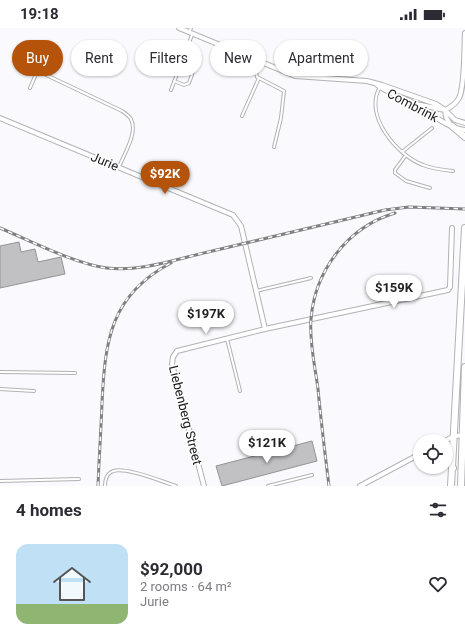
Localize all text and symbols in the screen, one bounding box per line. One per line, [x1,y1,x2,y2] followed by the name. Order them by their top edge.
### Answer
[20,5,59,23] text: 19:18
[12,40,63,76] chip: Buy
[71,40,127,76] chip: Rent
[135,40,202,76] chip: Filters
[210,40,266,76] chip: New
[274,40,368,76] chip: Apartment
[385,86,441,125] street label: Combrink
[89,149,121,174] street label: Jurie
[141,161,189,195] pin: $92K
[150,166,180,181] text: $92K
[366,275,422,309] pin: $159K
[375,280,413,295] text: $159K
[178,301,234,335] pin: $197K
[187,306,225,321] text: $197K
[166,364,205,466] street label: Liebenberg Street
[239,430,295,464] pin: $121K
[413,434,453,474] map controls
[413,434,453,474] button: locate
[248,435,286,450] text: $121K
[427,499,449,521] icon: filters
[16,500,82,520] text: 4 homes
[140,559,203,579] text: $92,000
[48,560,96,608] icon: home
[427,573,449,595] icon: heart
[140,579,232,594] text: 2 rooms · 64 m²
[140,594,169,609] text: Jurie

